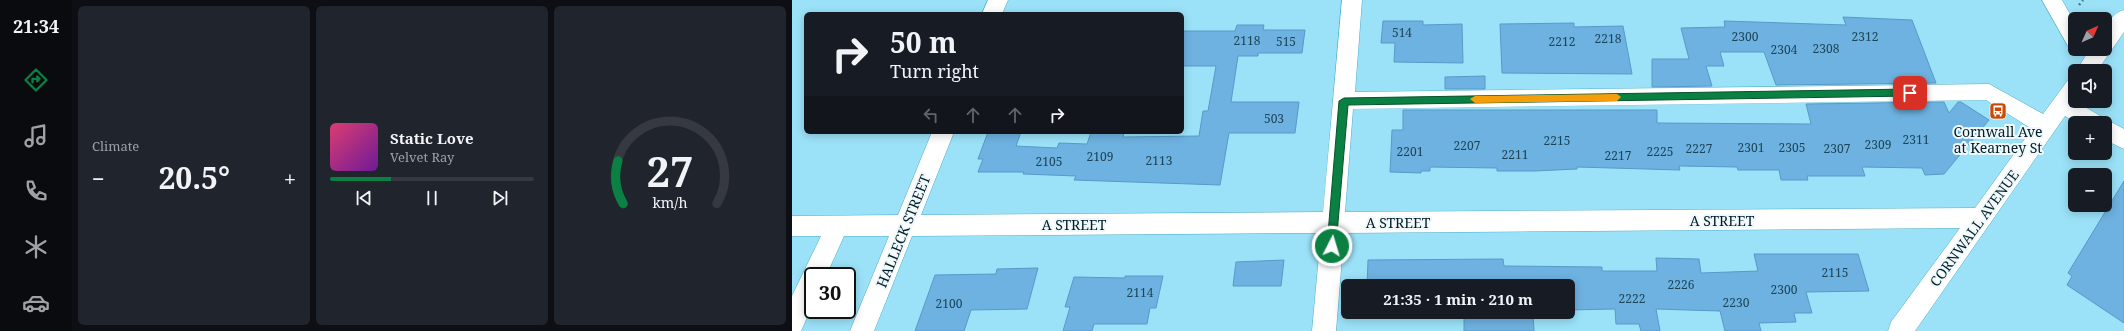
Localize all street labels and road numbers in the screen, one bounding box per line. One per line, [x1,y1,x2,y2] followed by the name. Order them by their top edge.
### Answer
[1925,166,2023,290] street label: CORNWALL AVENUE
[872,171,934,290] street label: HALLECK STREET
[1690,211,1755,230] street label: A STREET
[1366,213,1431,232] street label: A STREET
[1042,215,1107,234] street label: A STREET

